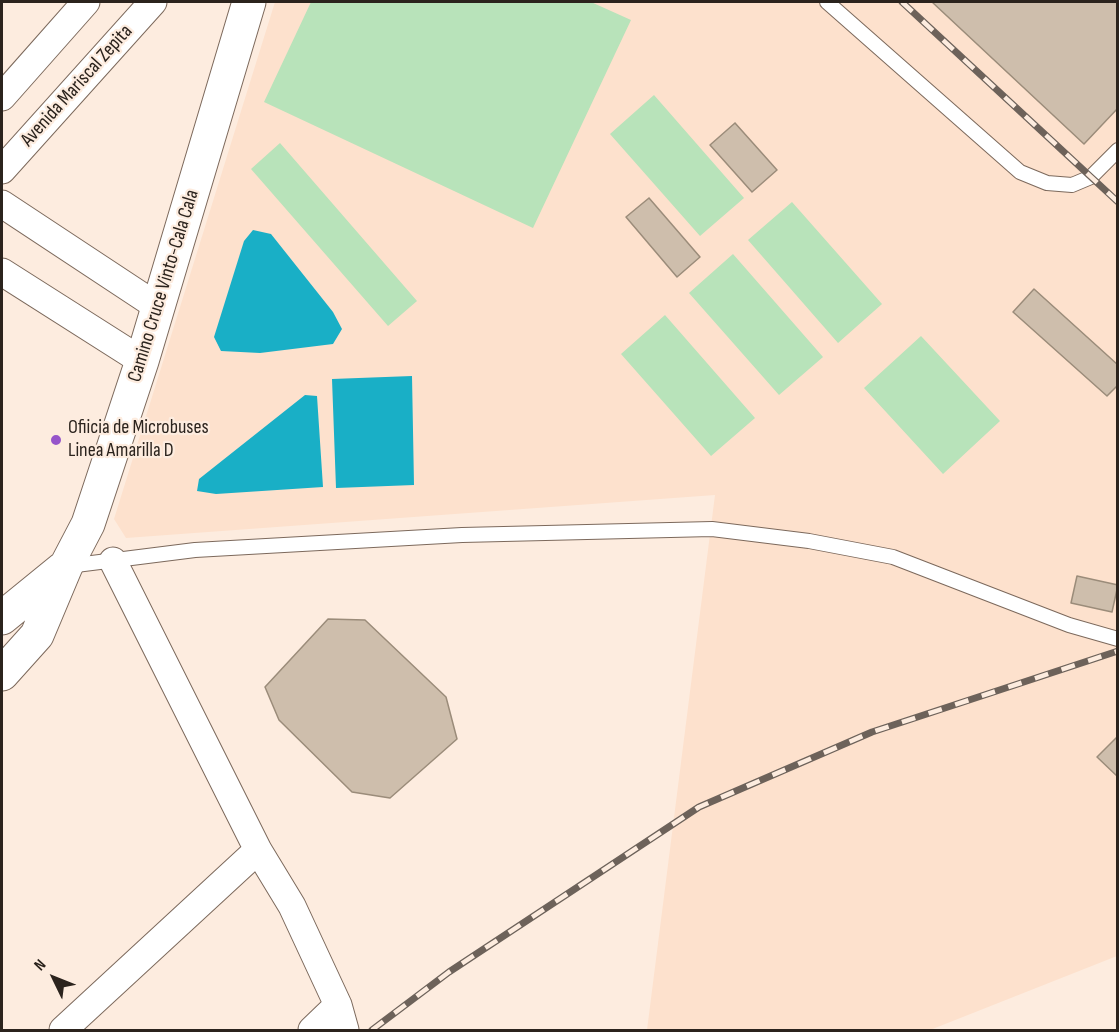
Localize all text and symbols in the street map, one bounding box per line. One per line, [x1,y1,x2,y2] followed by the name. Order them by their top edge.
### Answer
[16,20,138,152] street label: Avenida Mariscal Zepita
[123,187,205,385] street label: Camino Cruce Vinto-Cala Cala
[68,416,209,463] place label: Ofiicia de Microbuses Linea Amarilla D
[49,433,63,447] marker: Ofiicia de Microbuses Linea Amarilla D
[24,948,84,1008] north arrow
[31,956,50,975] text: N

